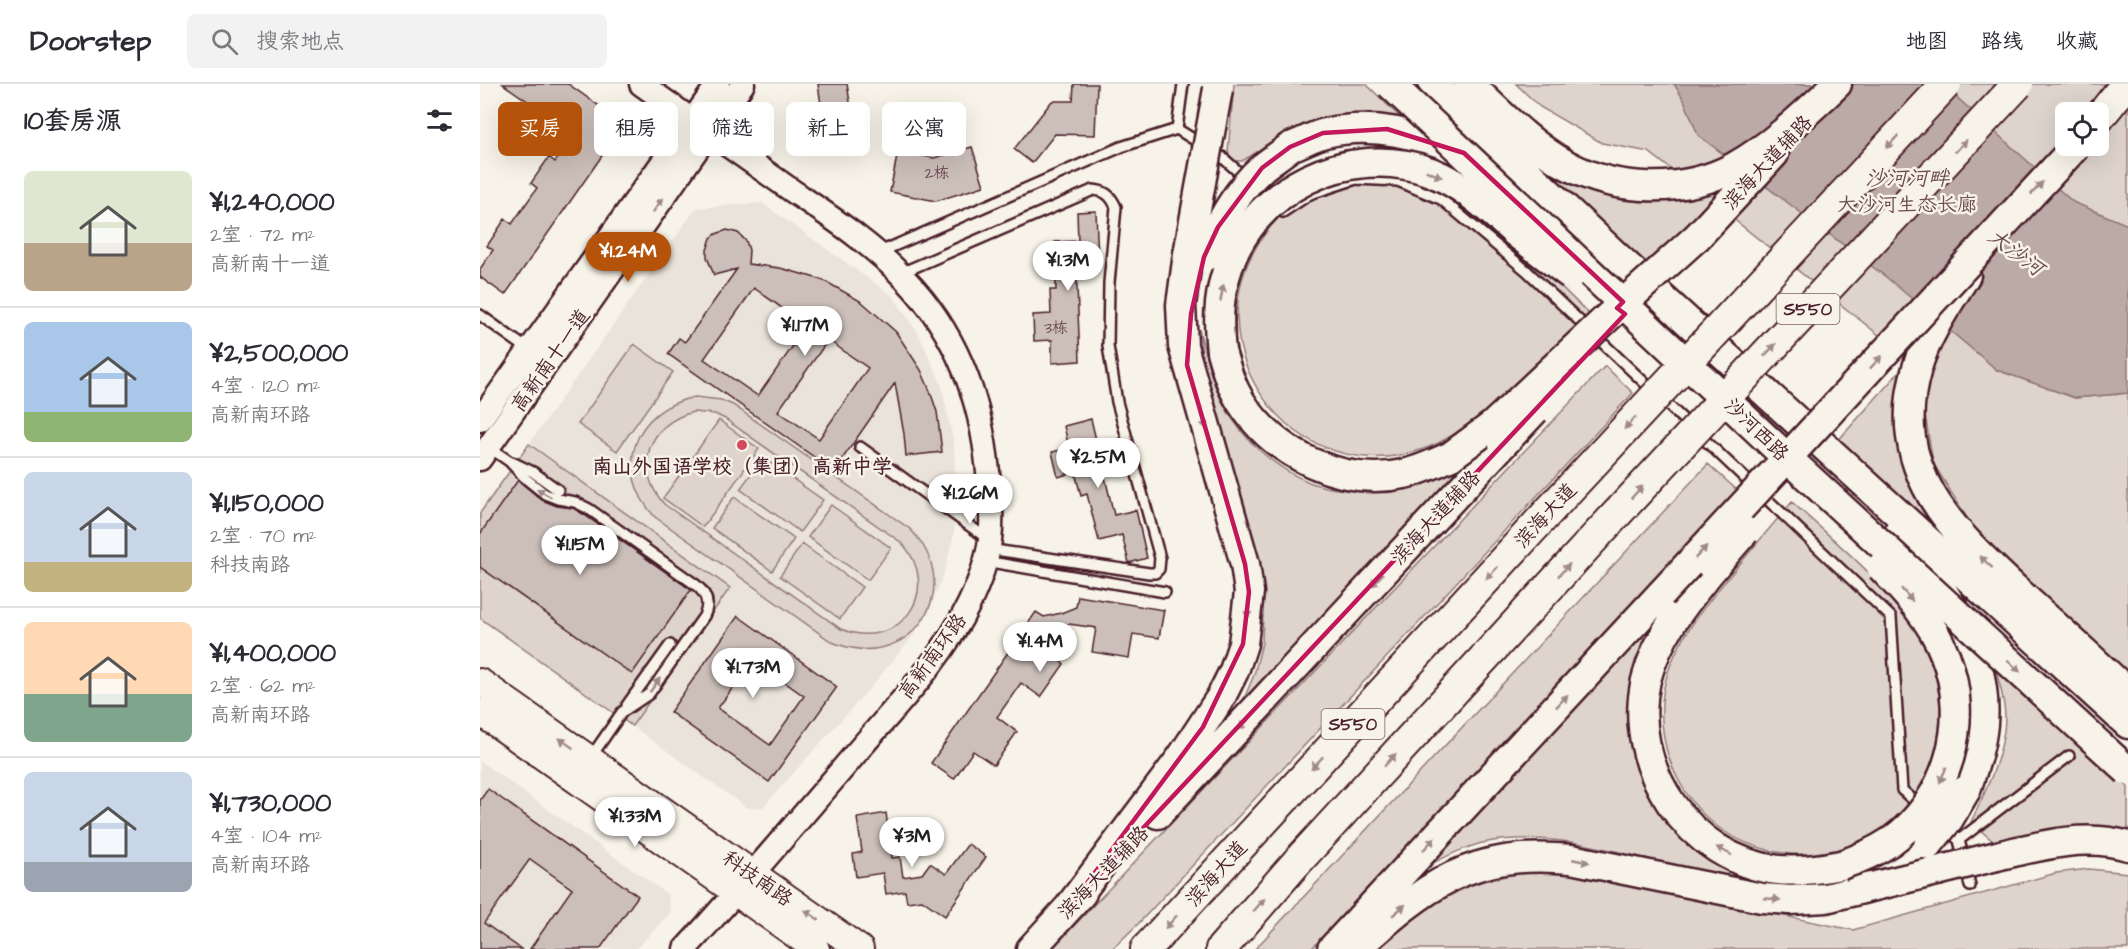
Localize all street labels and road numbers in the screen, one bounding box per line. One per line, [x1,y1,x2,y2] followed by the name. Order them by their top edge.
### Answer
[1717,109,1820,216] street label: 滨海大道辅路
[1776,294,1840,324] road number: S550
[505,303,597,418] street label: 高新南十一道
[1718,392,1796,468] street label: 沙河西路
[1385,464,1488,571] street label: 滨海大道辅路
[1508,477,1583,554] street label: 滨海大道
[892,607,974,705] street label: 高新南环路
[1322,709,1384,739] road number: S550
[1052,819,1156,926] street label: 滨海大道辅路
[1180,835,1254,913] street label: 滨海大道
[717,844,799,914] street label: 科技南路

